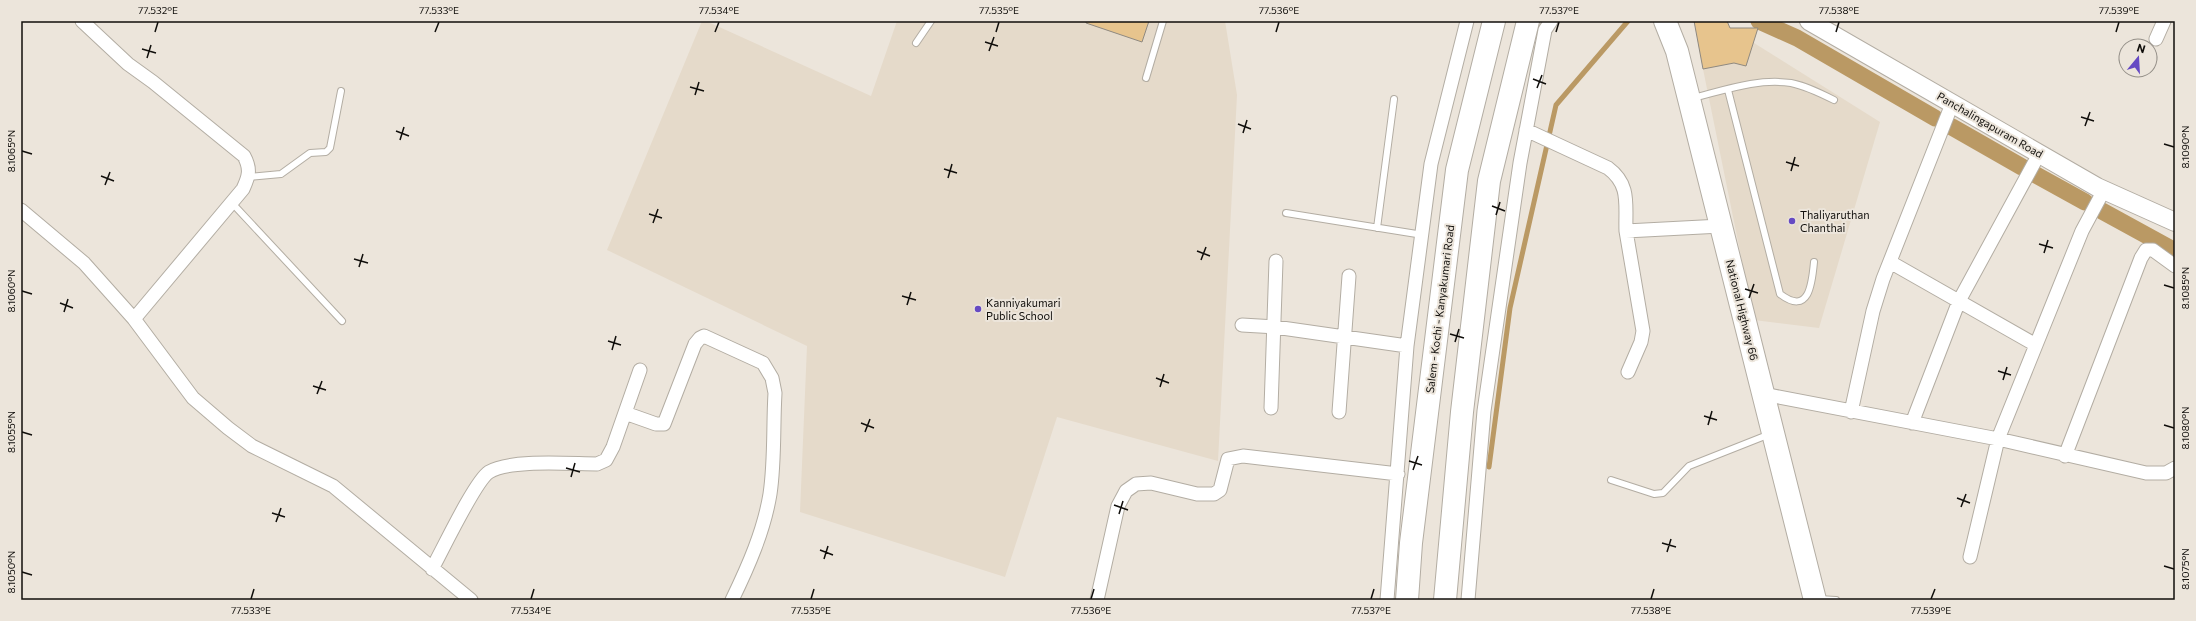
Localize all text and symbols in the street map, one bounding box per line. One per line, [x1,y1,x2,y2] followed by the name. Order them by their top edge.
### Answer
[138,4,178,16] text: 77.532°E
[419,4,459,16] text: 77.533°E
[699,4,739,16] text: 77.534°E
[979,4,1019,16] text: 77.535°E
[1259,4,1299,16] text: 77.536°E
[1539,4,1579,16] text: 77.537°E
[1819,4,1859,16] text: 77.538°E
[2099,4,2139,16] text: 77.539°E
[2118,38,2158,78] north arrow
[2135,41,2147,55] text: N
[1935,89,2046,160] street label: Panchalingapuram Road
[2179,125,2191,169] text: 8.1090°N
[5,130,17,172] text: 8.1065°N
[1800,208,1869,234] place label: Thaliyaruthan Chanthai
[1787,216,1797,226] marker: Thaliyaruthan Chanthai
[1423,224,1456,394] street label: Salem - Kochi - Kanyakumari Road
[1724,258,1761,362] street label: National Highway 66
[2179,267,2191,309] text: 8.1085°N
[5,269,17,313] text: 8.1060°N
[986,296,1061,322] place label: Kanniyakumari Public School
[973,304,983,314] marker: Kanniyakumari Public School
[2179,406,2191,450] text: 8.1080°N
[5,411,17,453] text: 8.1055°N
[2179,548,2191,590] text: 8.1075°N
[5,551,17,593] text: 8.1050°N
[231,604,271,616] text: 77.533°E
[511,604,551,616] text: 77.534°E
[791,604,831,616] text: 77.535°E
[1071,604,1111,616] text: 77.536°E
[1351,604,1391,616] text: 77.537°E
[1631,604,1671,616] text: 77.538°E
[1911,604,1951,616] text: 77.539°E

